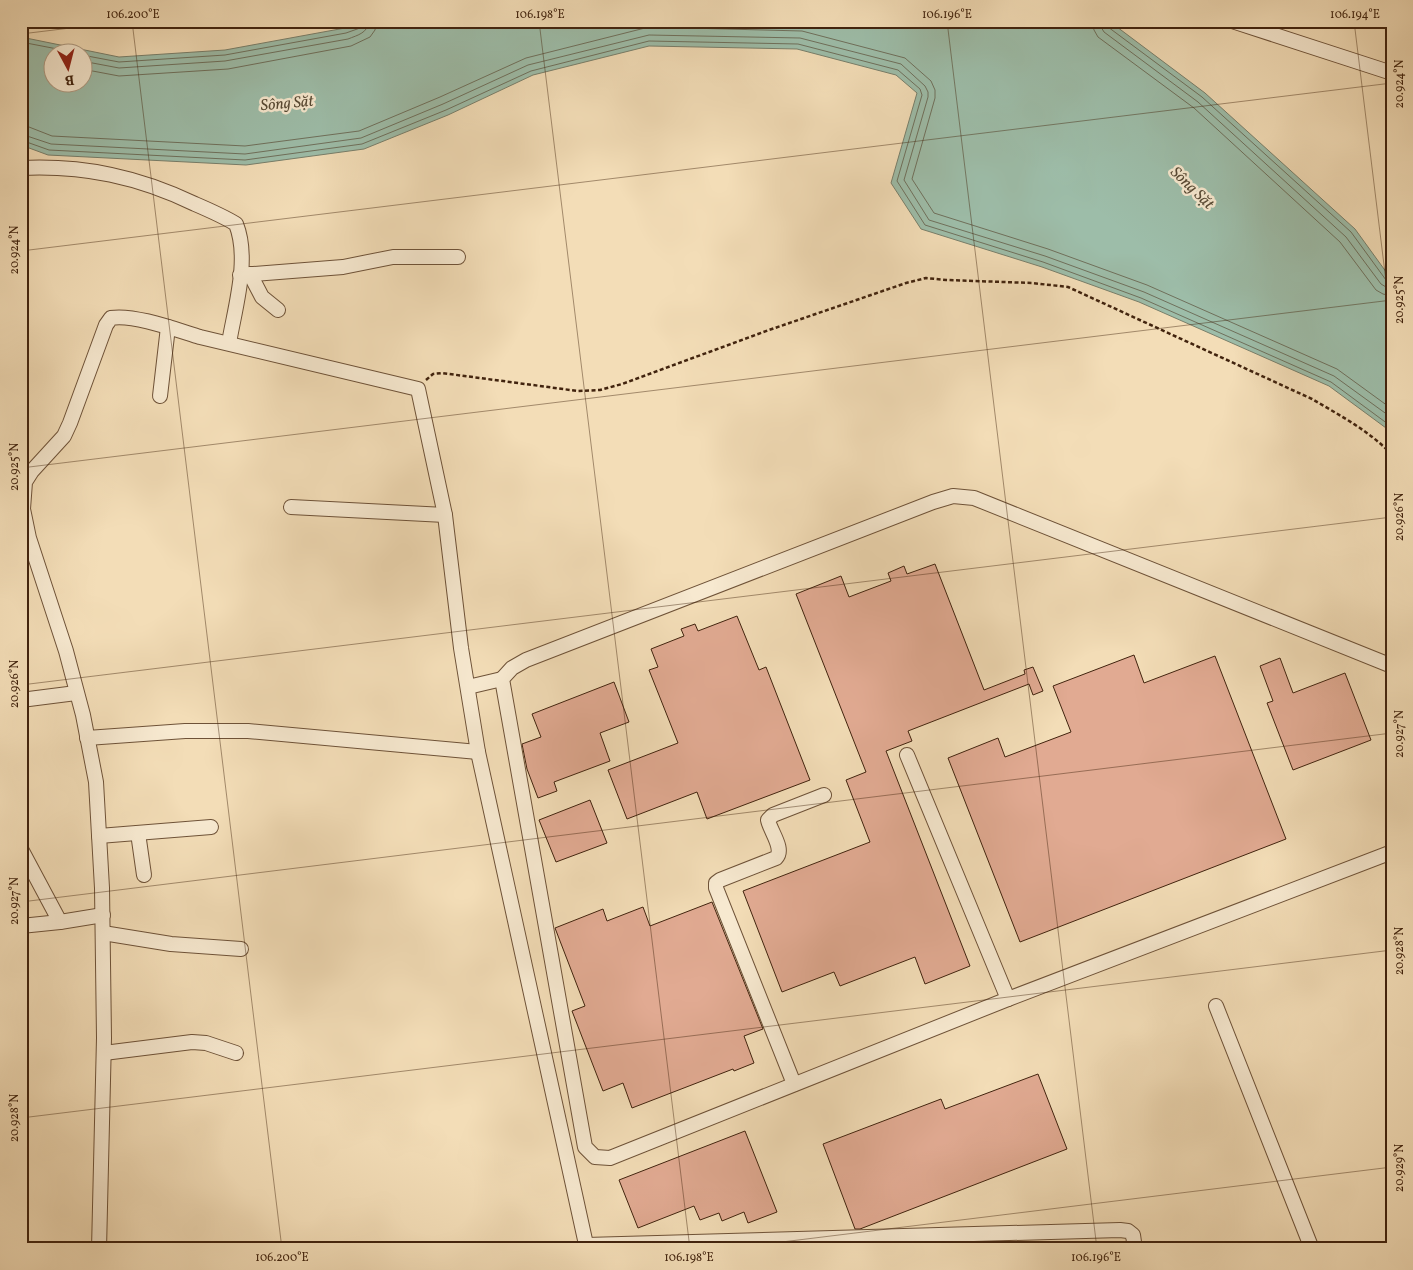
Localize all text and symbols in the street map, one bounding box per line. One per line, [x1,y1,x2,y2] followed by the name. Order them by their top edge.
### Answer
[106,7,160,23] text: 106.200°E
[515,7,565,23] text: 106.198°E
[922,7,972,23] text: 106.196°E
[1330,7,1380,23] text: 106.194°E
[42,42,92,92] north arrow
[1392,59,1408,108] text: 20.924°N
[64,69,75,89] text: B
[260,91,315,117] water label: Sông Sặt
[1165,162,1219,215] water label: Sông Sặt
[7,225,23,274] text: 20.924°N
[1392,276,1408,324] text: 20.925°N
[7,443,23,491] text: 20.925°N
[1392,493,1408,541] text: 20.926°N
[7,660,23,708] text: 20.926°N
[1392,710,1408,758] text: 20.927°N
[7,877,23,925] text: 20.927°N
[1392,927,1408,975] text: 20.928°N
[7,1094,23,1142] text: 20.928°N
[1392,1144,1408,1192] text: 20.929°N
[255,1250,309,1266] text: 106.200°E
[664,1250,714,1266] text: 106.198°E
[1071,1250,1121,1266] text: 106.196°E

